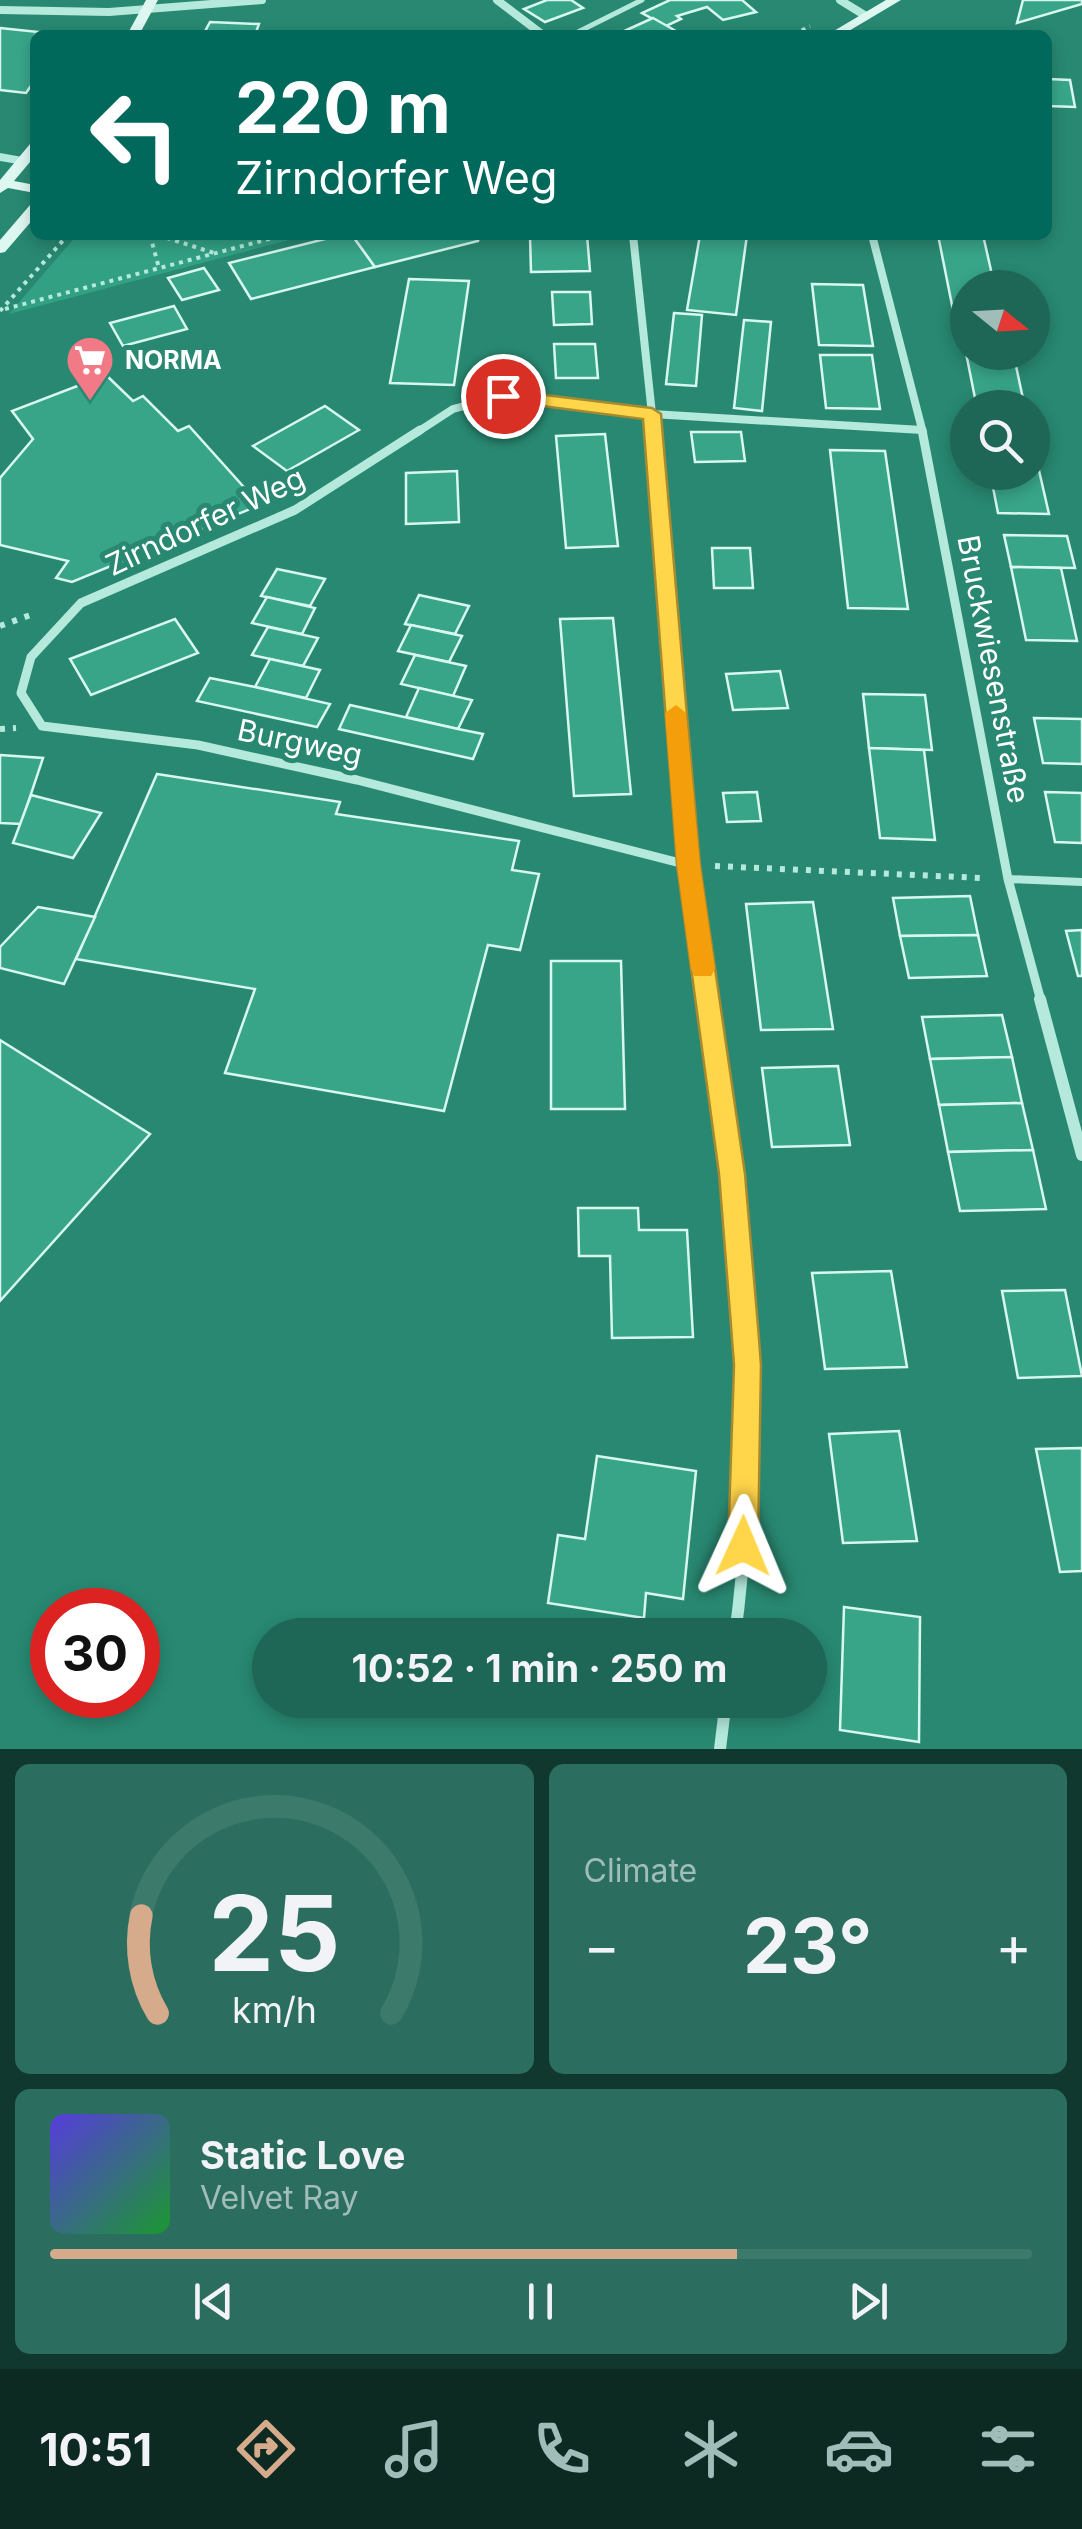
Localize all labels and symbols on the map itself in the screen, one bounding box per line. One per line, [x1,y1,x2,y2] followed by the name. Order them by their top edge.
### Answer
[950,270,1050,370] north arrow
[64,334,116,402] supermarket icon: NORMA
[125,345,222,375] place label: NORMA
[461,354,546,439] pin
[100,459,310,583] street label: Zirndorfer Weg
[950,532,1038,806] street label: Bruckwiesenstraße
[234,711,366,773] street label: Burgweg
[691,1494,795,1598] position arrow
[30,1588,160,1718] speed limit sign: 30

